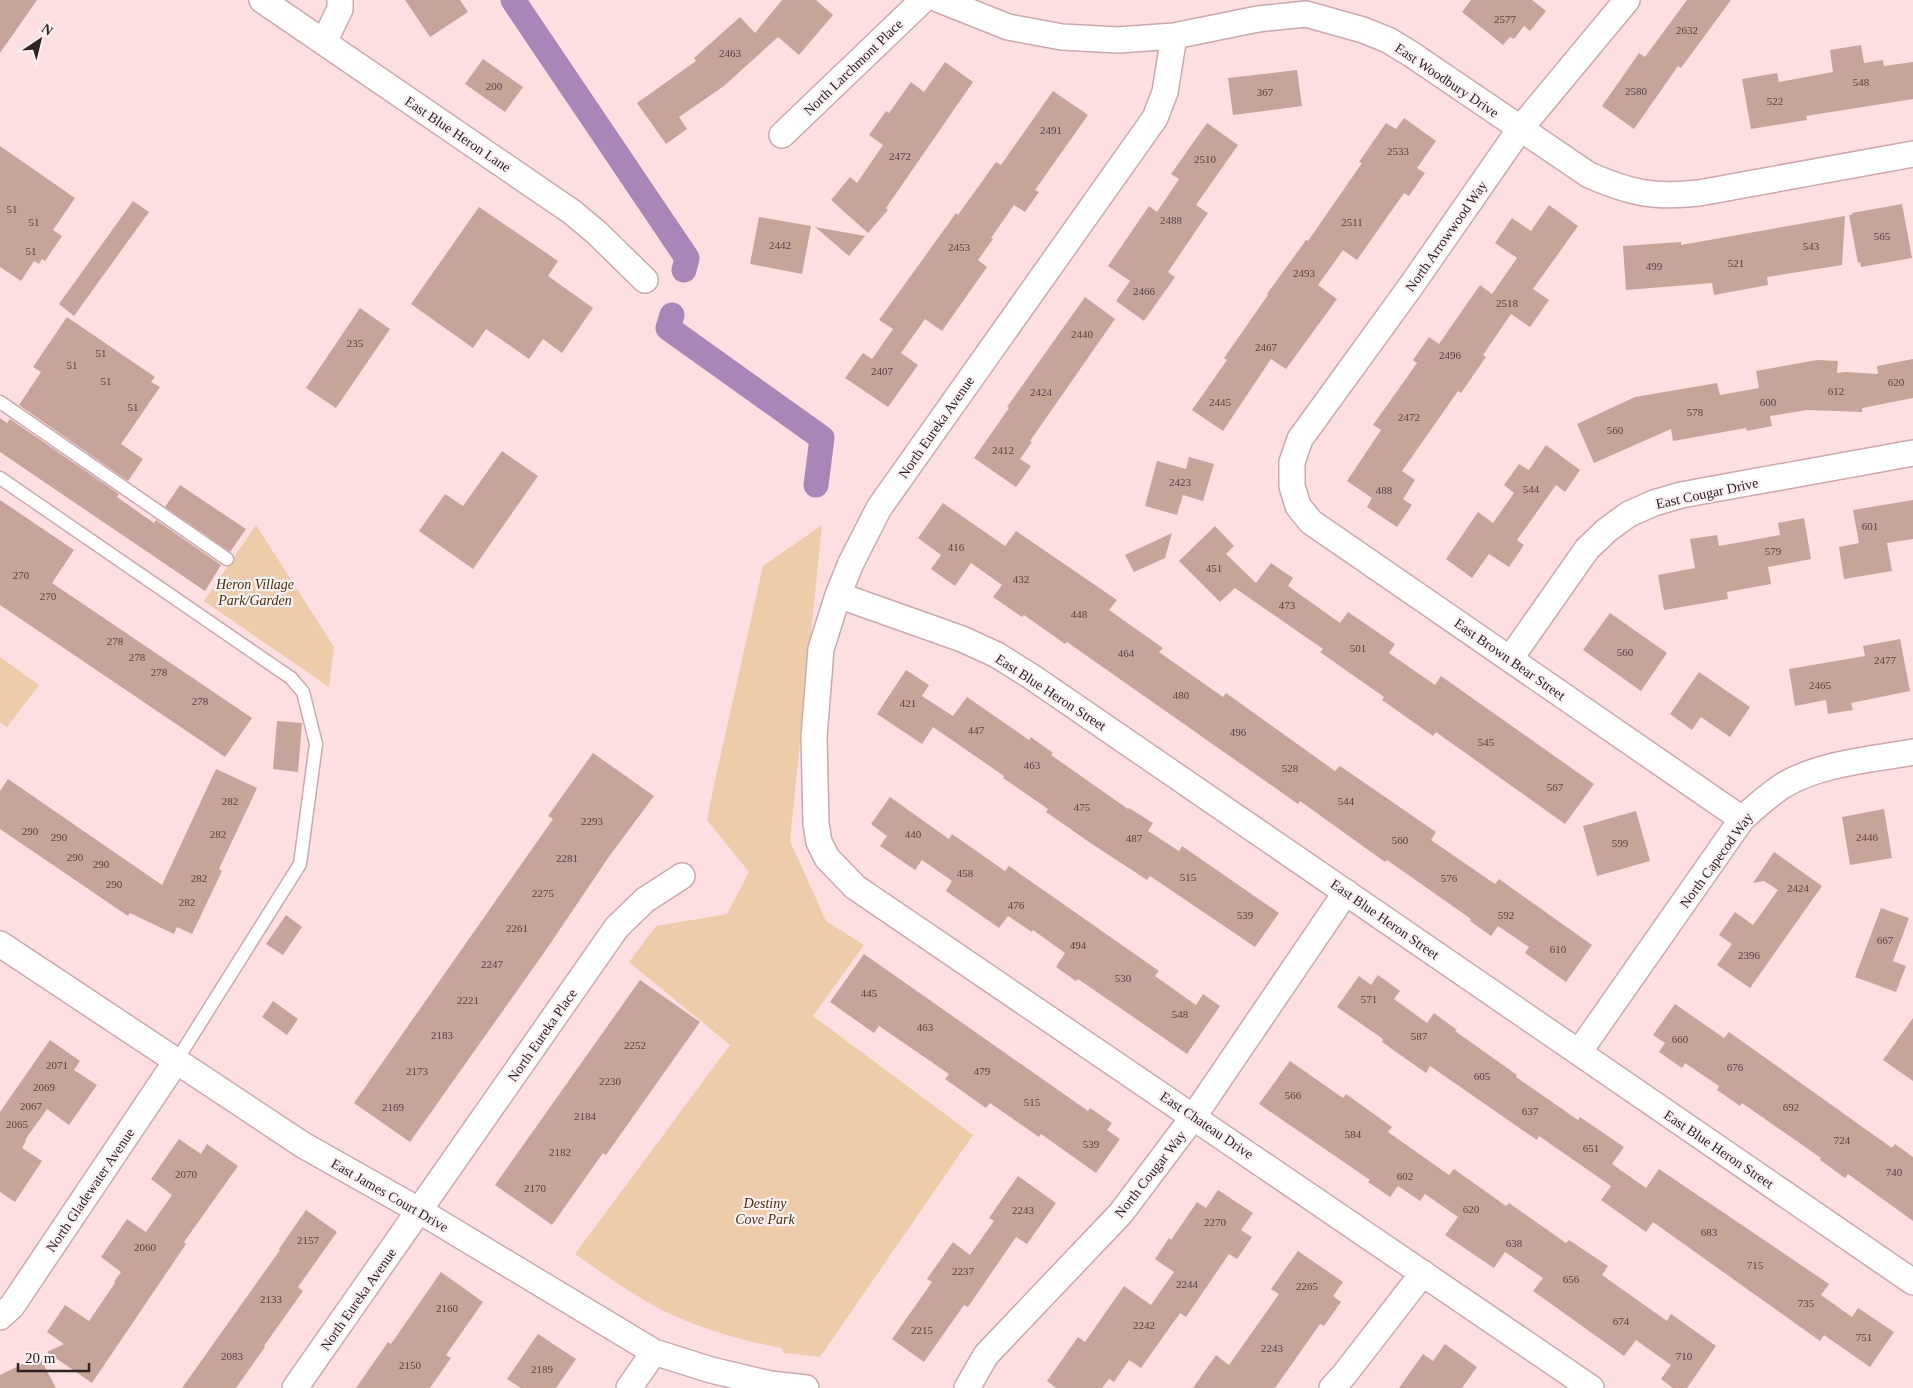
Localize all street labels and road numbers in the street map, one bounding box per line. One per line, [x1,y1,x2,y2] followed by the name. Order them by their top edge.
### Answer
[801,16,906,118] street label: North Larchmont Place
[1392,40,1501,121] street label: East Woodbury Drive
[402,94,513,175] street label: East Blue Heron Lane
[1403,178,1490,294] street label: North Arrowwood Way
[896,373,977,481] street label: North Eureka Avenue
[1655,475,1760,512] street label: East Cougar Drive
[1451,615,1568,703] street label: East Brown Bear Street
[993,651,1109,734] street label: East Blue Heron Street
[1677,810,1756,911] street label: North Capecod Way
[1328,876,1442,963] street label: East Blue Heron Street
[505,986,580,1084] street label: North Eureka Place
[1157,1089,1256,1162] street label: East Chateau Drive
[1661,1107,1776,1192] street label: East Blue Heron Street
[43,1126,137,1255] street label: North Gladewater Avenue
[1112,1128,1189,1221] street label: North Cougar Way
[329,1156,451,1235] street label: East James Court Drive
[318,1245,399,1353] street label: North Eureka Avenue

